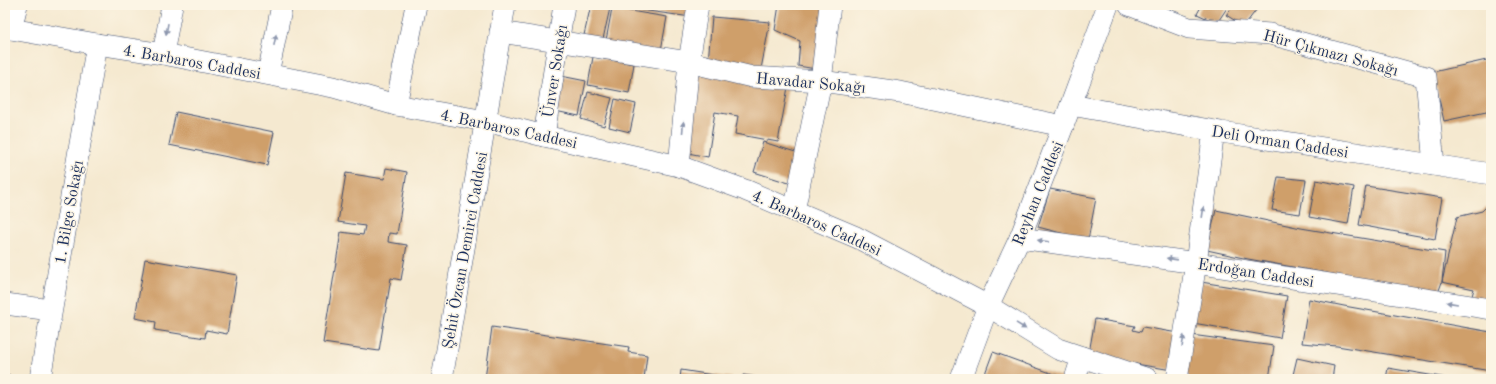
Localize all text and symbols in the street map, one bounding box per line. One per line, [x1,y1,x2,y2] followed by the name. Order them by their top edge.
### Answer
[164,23,170,35] one-way arrow
[537,23,571,119] street label: Ünver Sokağı
[1261,28,1400,80] street label: Hür Çıkmazı Sokağı
[272,33,278,46] one-way arrow
[121,43,262,83] street label: 4. Barbaros Caddesi
[755,71,866,97] street label: Havadar Sokağı
[439,108,579,152] street label: 4. Barbaros Caddesi
[679,121,686,134] one-way arrow
[1210,124,1349,162] street label: Deli Orman Caddesi
[1011,139,1067,248] street label: Reyhan Caddesi
[437,150,491,350] street label: Şehit Özcan Demirci Caddesi
[53,159,87,266] street label: 1. Bilge Sokağı
[749,188,883,260] street label: 4. Barbaros Caddesi
[1200,206,1206,218] one-way arrow
[1037,238,1049,244] one-way arrow
[1166,256,1178,262] one-way arrow
[1196,257,1315,291] street label: Erdoğan Caddesi
[1446,300,1459,306] one-way arrow
[1015,323,1027,330] one-way arrow
[1180,334,1186,347] one-way arrow

